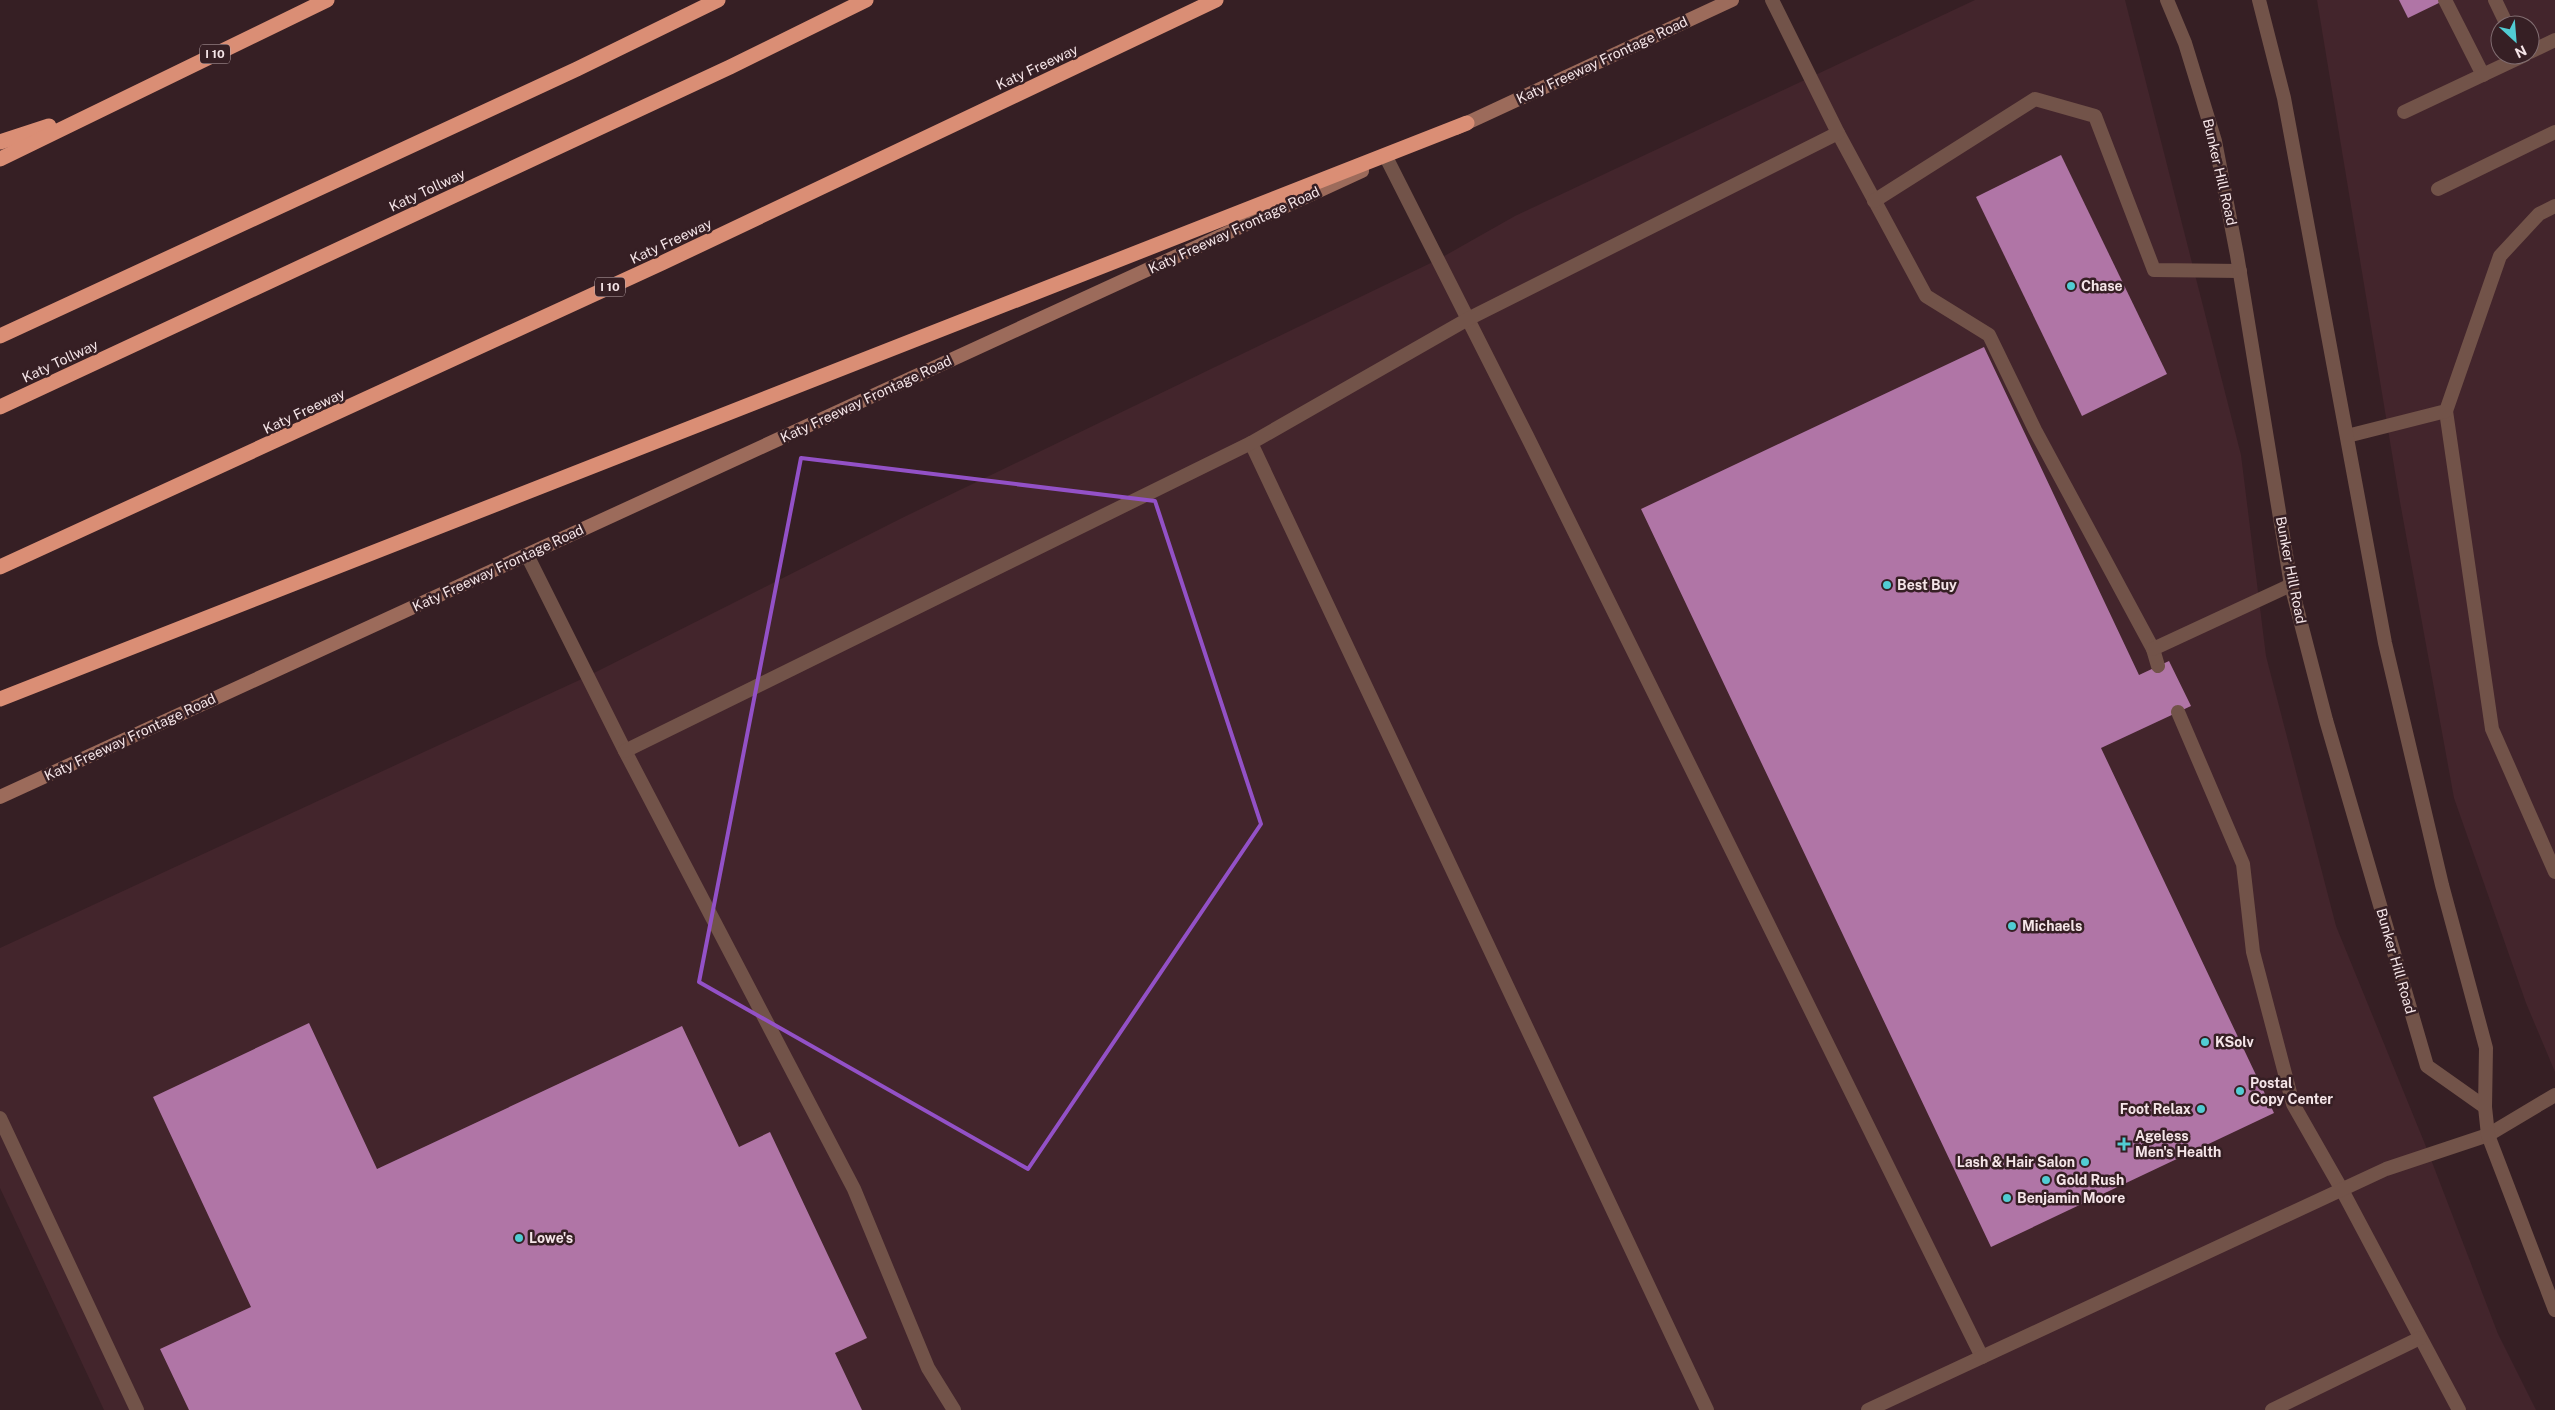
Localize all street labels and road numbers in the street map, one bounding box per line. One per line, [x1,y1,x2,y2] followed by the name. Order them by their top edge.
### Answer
[1514,13,1690,107] street label: Katy Freeway Frontage Road
[994,41,1081,93] street label: Katy Freeway
[200,44,230,64] road number: I 10
[2200,117,2240,227] street label: Bunker Hill Road
[386,165,468,215] street label: Katy Tollway
[1146,183,1322,277] street label: Katy Freeway Frontage Road
[628,215,715,267] street label: Katy Freeway
[595,278,625,296] road number: I 10
[19,336,101,386] street label: Katy Tollway
[778,352,954,446] street label: Katy Freeway Frontage Road
[261,385,348,437] street label: Katy Freeway
[2273,515,2309,625] street label: Bunker Hill Road
[410,521,586,615] street label: Katy Freeway Frontage Road
[42,690,218,784] street label: Katy Freeway Frontage Road
[2373,906,2419,1016] street label: Bunker Hill Road

